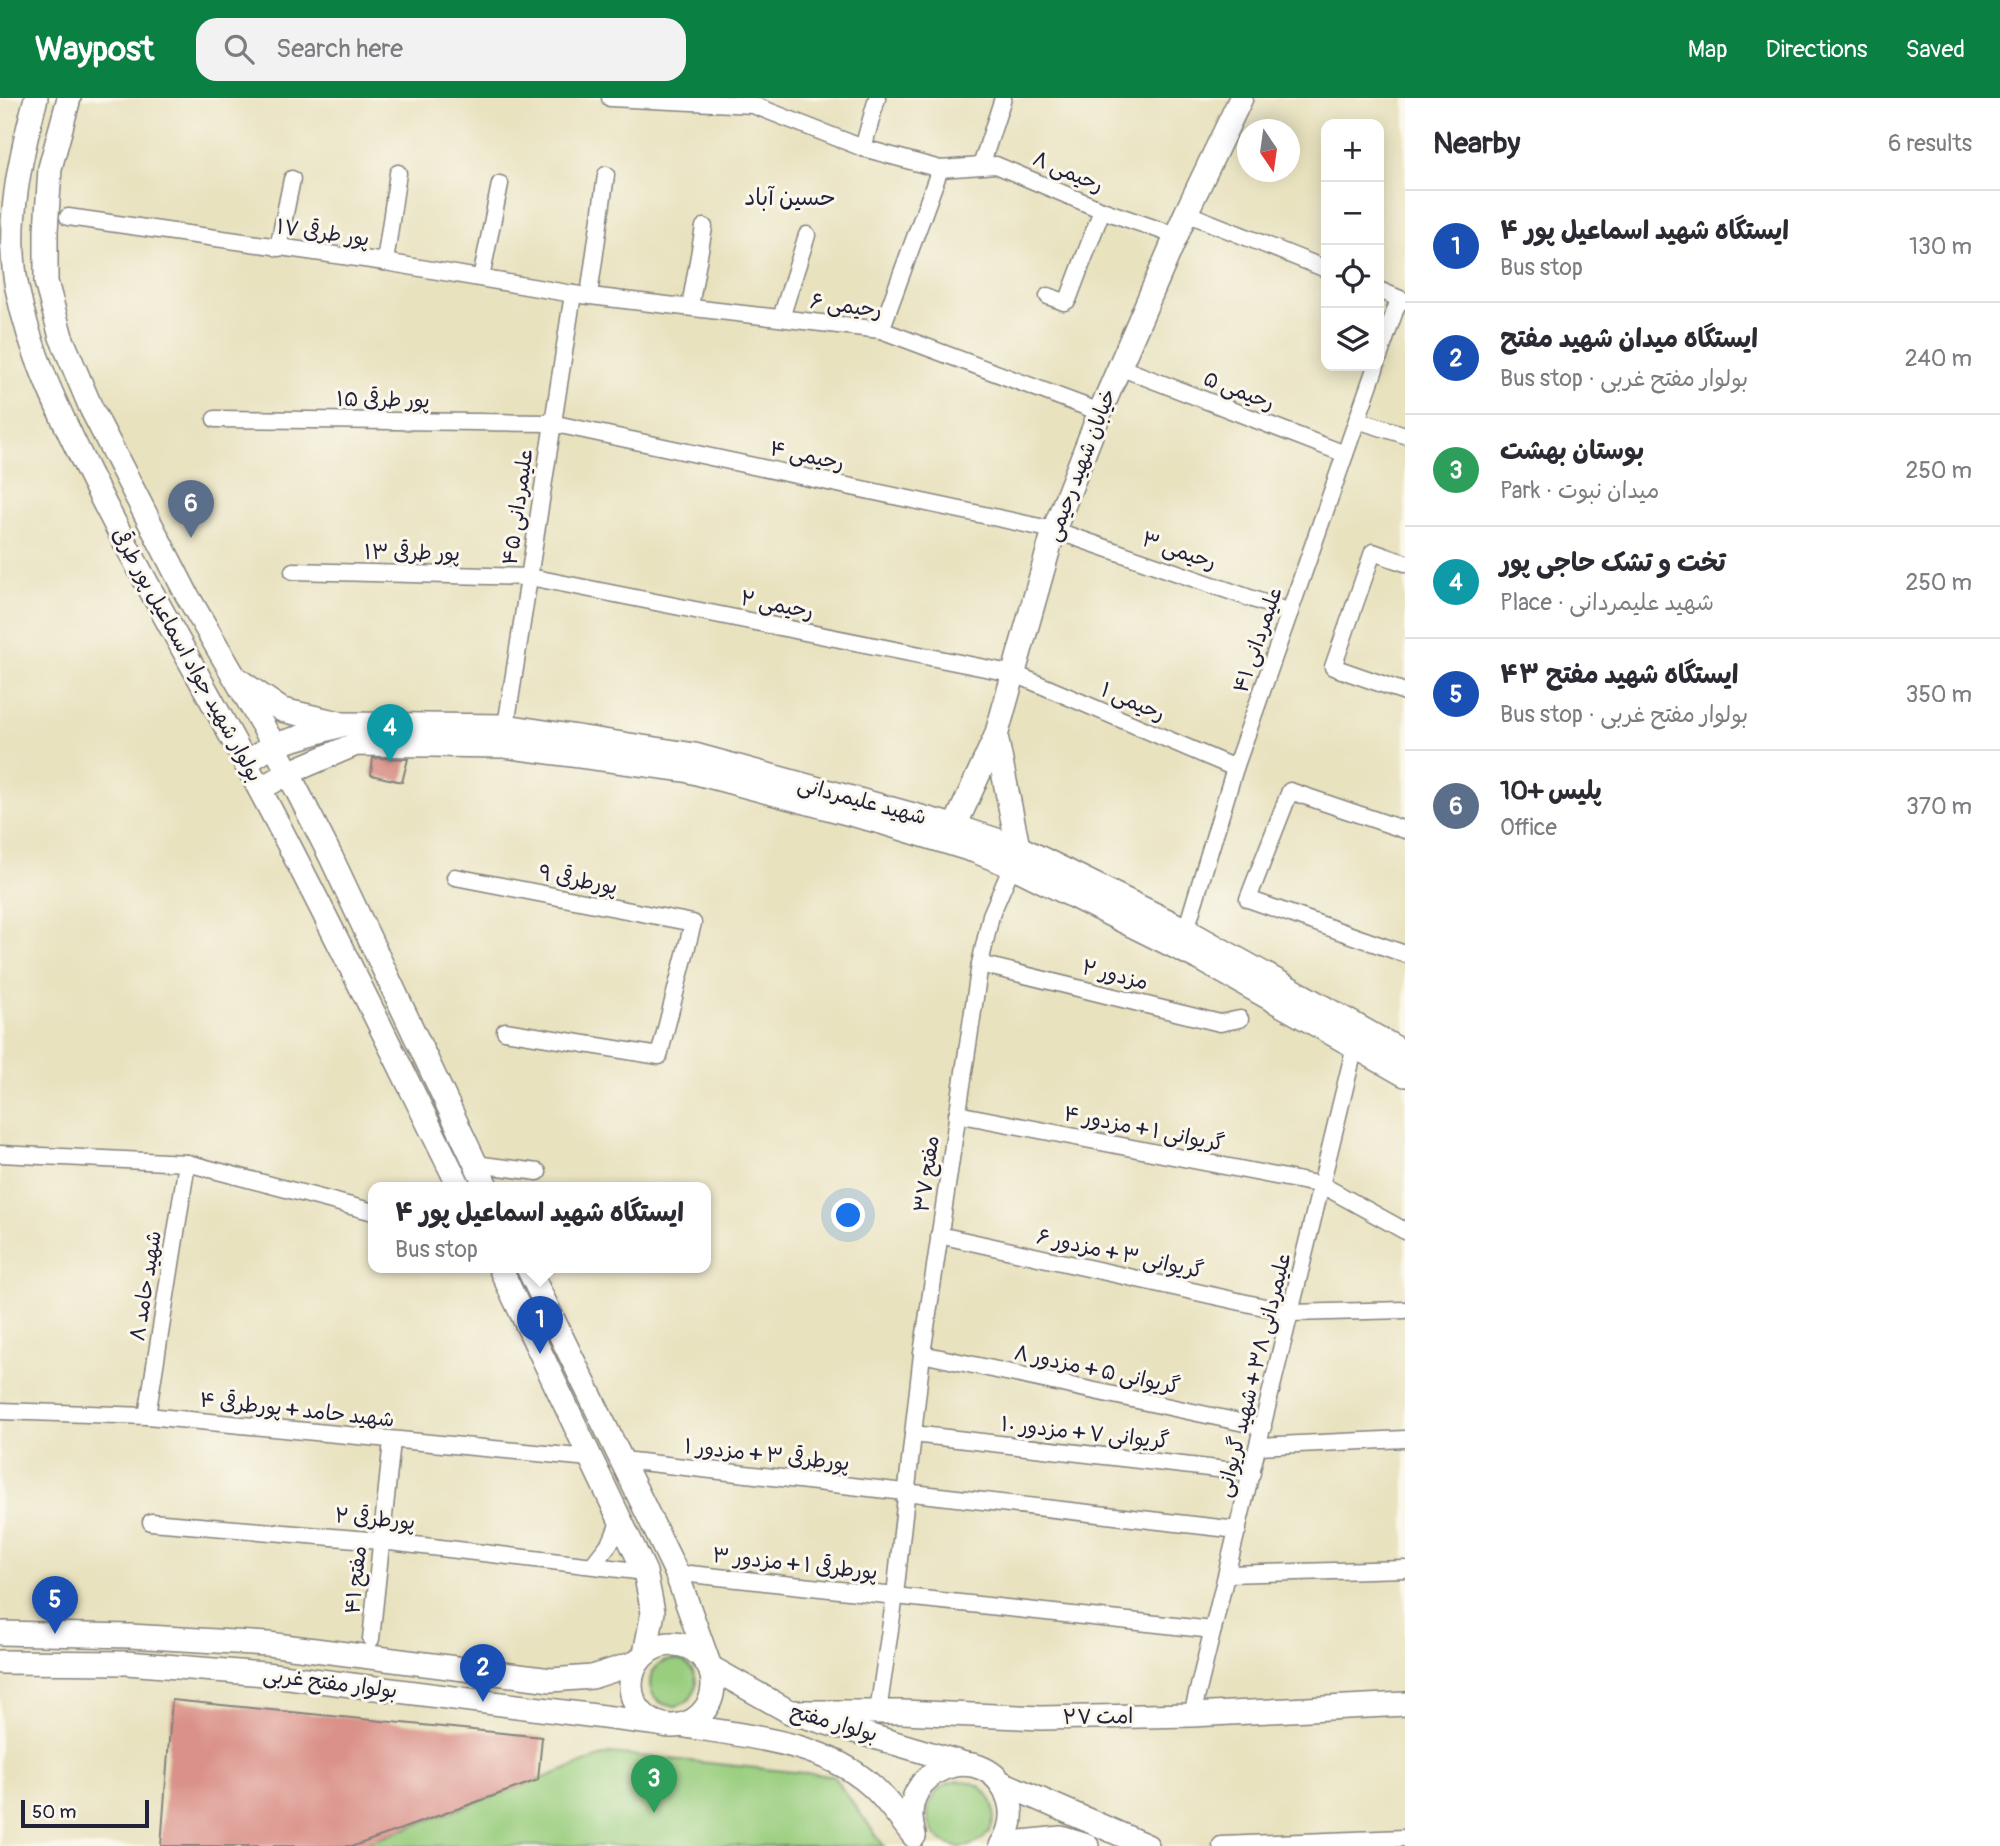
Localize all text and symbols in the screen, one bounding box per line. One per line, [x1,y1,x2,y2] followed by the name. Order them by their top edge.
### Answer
[196,18,686,81] search box
[35,29,154,70] text: Waypost
[220,30,258,68] icon: search
[276,33,403,65] text: Search here
[1688,35,1728,64] text: Map
[1766,35,1867,64] text: Directions
[1905,35,1965,64] text: Saved
[1237,119,1300,182] north arrow
[1321,119,1384,371] map controls
[1321,119,1384,182] button: +
[1433,125,1520,162] text: Nearby
[1888,129,1972,158] text: 6 results
[1029,145,1107,199] street label: رحیمی ۸
[1321,182,1384,245] button: −
[744,183,836,212] district label: حسین آباد
[275,213,371,253] street label: پور طرقی ۱۷
[1500,215,1789,247] text: ایستگاه شهید اسماعیل پور ۴
[1452,232,1461,261] text: 1
[1909,232,1972,261] text: 130 m
[1321,245,1384,308] button: locate
[1500,253,1583,282] text: Bus stop
[808,288,884,324] street label: رحیمی ۶
[1321,308,1384,371] button: layers
[1500,323,1758,355] text: ایستگاه میدان شهید مفتح
[1450,344,1462,373] text: 2
[1905,344,1972,373] text: 240 m
[1500,364,1748,393] text: Bus stop · بولوار مفتح غربی
[1200,365,1278,417] street label: رحیمی ۵
[1039,385,1123,545] street label: خیابان شهید رحیمی
[336,386,430,414] street label: پور طرقی ۱۵
[767,435,847,477] street label: رحیمی ۴
[1500,435,1644,467] text: بوستان بهشت
[496,447,540,567] street label: علیمردانی ۴۵
[1450,456,1462,485] text: 3
[1906,456,1972,485] text: 250 m
[1500,476,1659,505] text: Park · میدان نبوت
[168,480,214,538] pin: 6
[106,523,268,787] street label: بولوار شهید جواد اسماعیل پور طرقی
[1138,526,1220,576] street label: رحیمی ۳
[364,539,460,567] street label: پور طرقی ۱۳
[1500,547,1726,579] text: تخت و تشک حاجی پور
[1449,568,1463,597] text: 4
[1906,568,1972,597] text: 250 m
[1227,584,1289,696] street label: علیمردانی ۴۱
[738,585,816,625] street label: رحیمی ۲
[1500,588,1714,617] text: Place · شهید علیمردانی
[1500,659,1738,691] text: ایستگاه شهید مفتح ۴۳
[1097,676,1169,728] street label: رحیمی ۱
[1450,680,1462,709] text: 5
[1906,680,1972,709] text: 350 m
[1500,700,1748,729] text: Bus stop · بولوار مفتح غربی
[367,704,413,762] pin: 4
[795,771,929,831] street label: شهید علیمردانی
[1500,775,1602,807] text: پلیس +10
[1449,792,1463,821] text: 6
[1906,792,1972,821] text: 370 m
[1500,813,1557,842] text: Office
[536,859,620,901] street label: پورطرقی ۹
[1079,954,1151,996] street label: مزدور ۲
[1061,1100,1227,1158] street label: گریوانی ۱ + مزدور ۴
[908,1134,946,1214] street label: مفتح ۳۷
[368,1182,711,1273] popup
[395,1197,684,1229] text: ایستگاه شهید اسماعیل پور ۴
[831,1198,865,1232] your location
[1034,1223,1206,1285] street label: گریوانی ۳ + مزدور ۶
[124,1229,168,1343] street label: شهید حامد ۸
[395,1235,478,1264] text: Bus stop
[1211,1250,1297,1500] street label: علیمردانی ۳۸ + شهید گریوانی
[517,1296,563,1354] pin: 1
[1011,1339,1183,1401] street label: گریوانی ۵ + مزدور ۸
[198,1386,396,1434] street label: شهید حامد + پورطرقی ۴
[999,1411,1171,1455] street label: گریوانی ۷ + مزدور ۱۰
[683,1433,851,1477] street label: پورطرقی ۳ + مزدور ۱
[334,1502,416,1536] street label: پورطرقی ۲
[711,1542,879,1586] street label: پورطرقی ۱ + مزدور ۳
[339,1544,373,1616] street label: مفتح ۴۱
[32,1576,78,1634] pin: 5
[460,1644,506,1702] pin: 2
[261,1661,399,1705] street label: بولوار مفتح غربی
[787,1698,881,1748] street label: بولوار مفتح
[1062,1703,1134,1731] street label: امت ۲۷
[631,1755,677,1813] pin: 3
[21,1797,149,1829] scale bar
[32,1800,76,1824] text: 50 m

